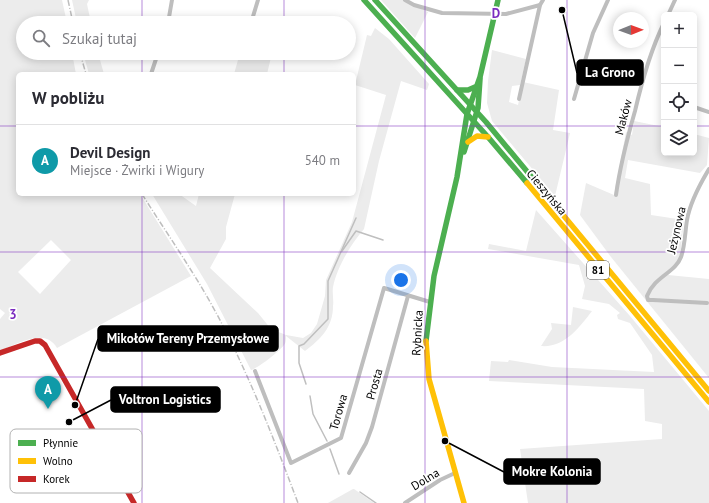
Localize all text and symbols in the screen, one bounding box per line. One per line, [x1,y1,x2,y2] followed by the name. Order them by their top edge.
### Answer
[492,5,500,22] text: D
[613,12,649,48] north arrow
[661,12,697,156] map controls
[661,12,697,48] button: +
[16,16,356,60] search box
[30,27,52,49] icon: search
[62,29,137,48] text: Szukaj tutaj
[661,48,697,84] button: −
[577,60,643,85] callout: La Grono
[585,64,635,81] text: La Grono
[661,84,697,120] button: locate
[32,87,104,109] text: W pobliżu
[611,97,635,136] street label: Maków
[661,120,697,156] button: layers
[70,143,150,162] text: Devil Design
[41,152,49,169] text: A
[305,152,340,169] text: 540 m
[70,162,204,179] text: Miejsce · Żwirki i Wigury
[523,166,571,218] street label: Cieszyńska
[663,205,689,256] street label: Jeżynowa
[587,261,609,279] road number: 81
[391,270,411,290] your location
[9,306,17,323] text: 3
[408,310,426,356] street label: Rybnicka
[98,326,278,351] callout: Mikołów Tereny Przemysłowe
[107,330,270,347] text: Mikołów Tereny Przemysłowe
[362,367,386,401] street label: Prosta
[35,376,61,409] pin: A
[111,387,220,412] callout: Voltron Logistics
[118,391,212,408] text: Voltron Logistics
[326,392,350,432] street label: Torowa
[10,429,142,493] legend
[43,436,78,450] text: Płynnie
[43,454,73,468] text: Wolno
[504,459,600,484] callout: Mokre Kolonia
[512,463,592,480] text: Mokre Kolonia
[408,465,442,493] street label: Dolna
[43,472,70,486] text: Korek

